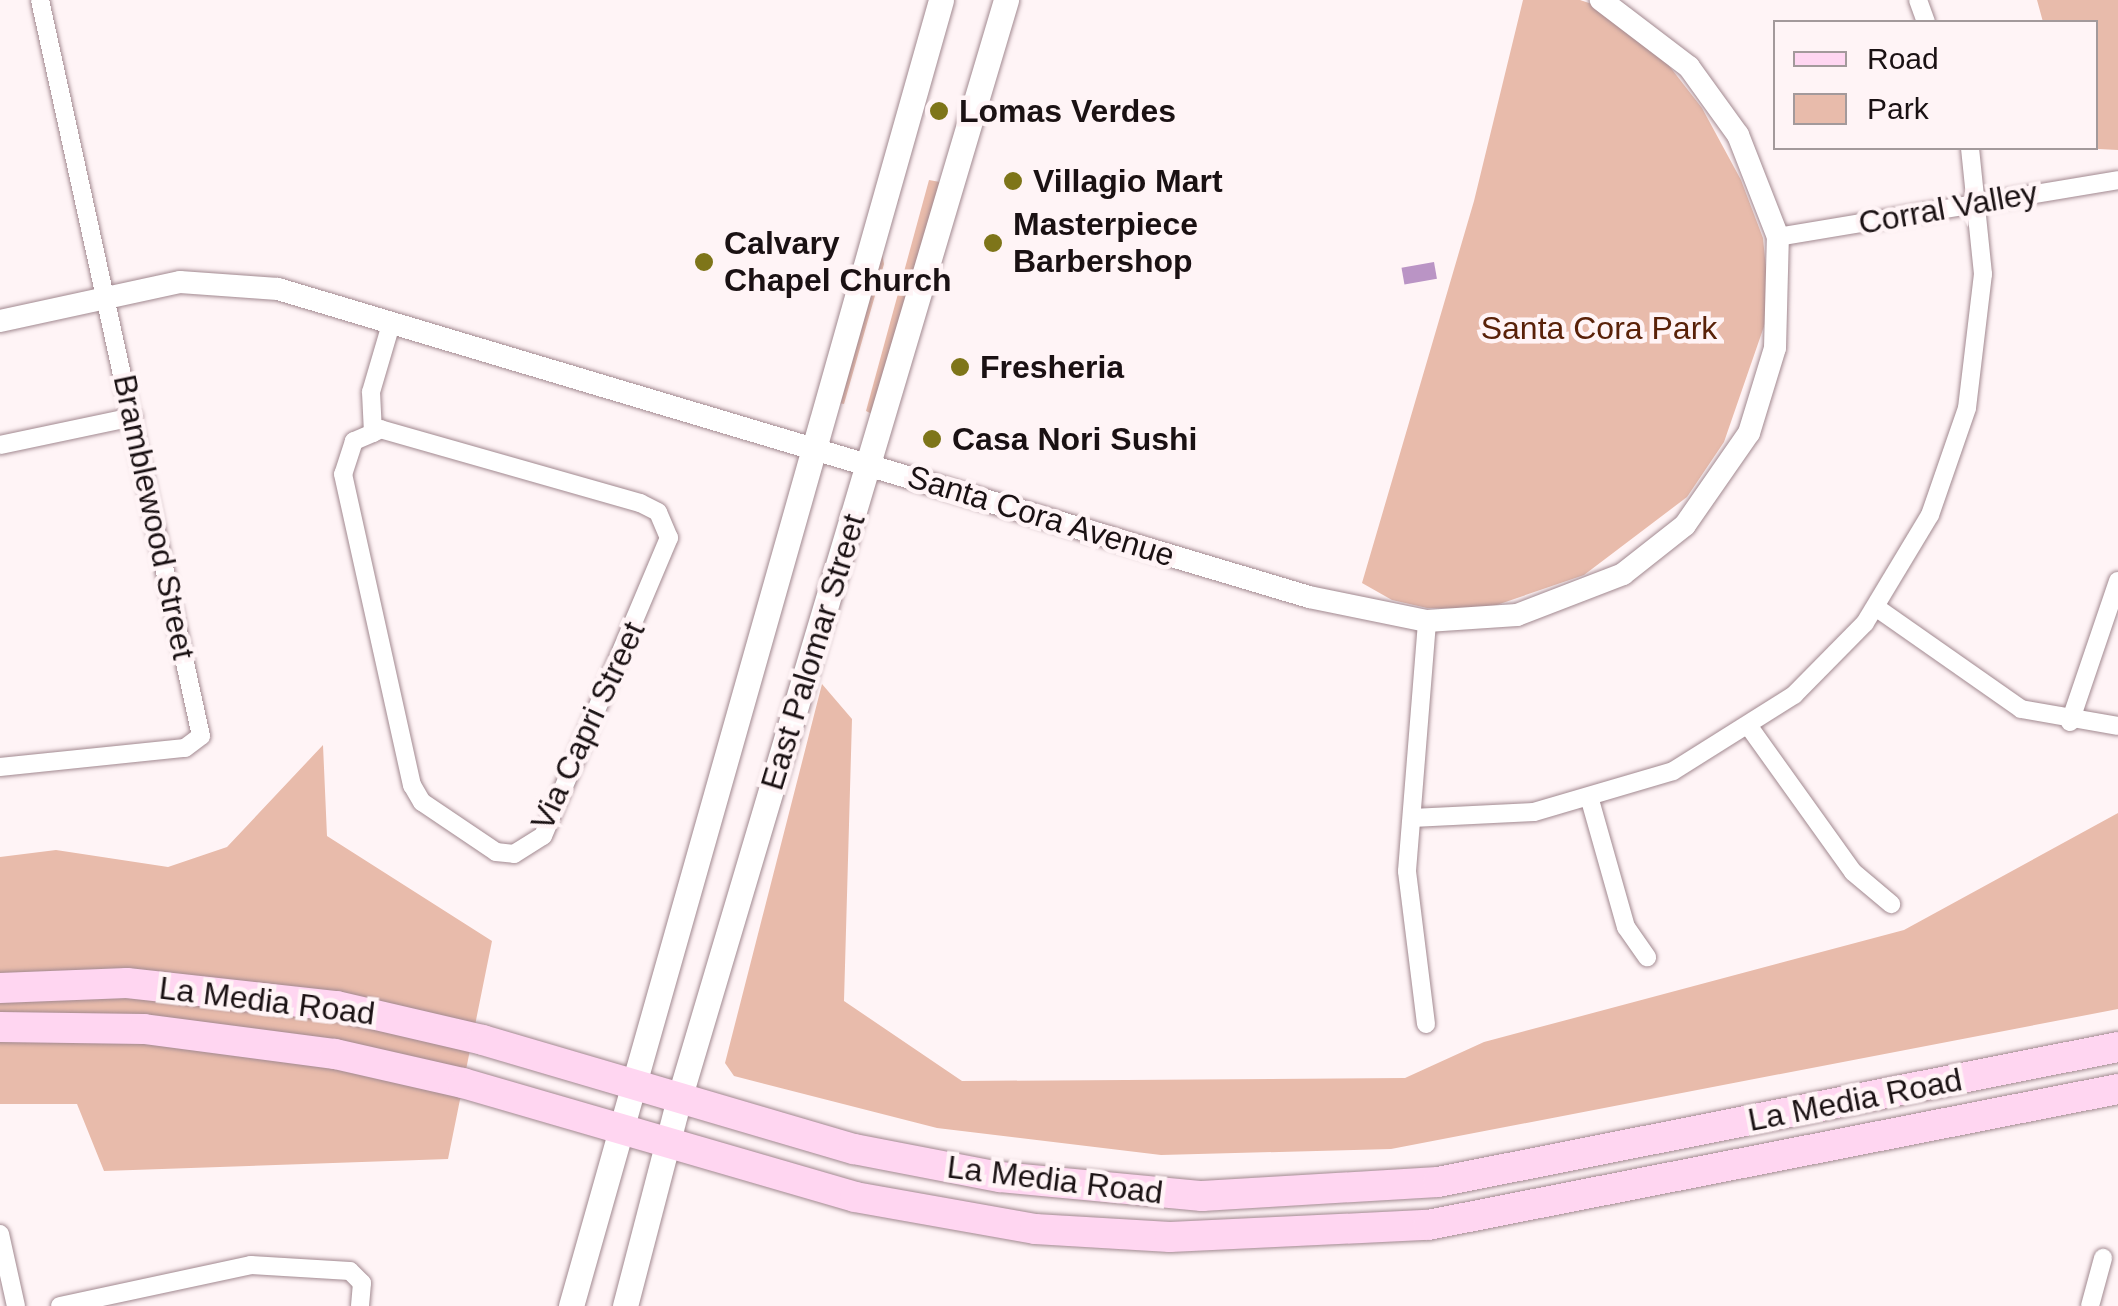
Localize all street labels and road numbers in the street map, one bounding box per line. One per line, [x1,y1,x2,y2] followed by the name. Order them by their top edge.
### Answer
[1856,173,2040,243] street label: Corral Valley
[105,371,203,663] street label: Bramblewood Street
[902,457,1180,575] street label: Santa Cora Avenue
[753,509,873,795] street label: East Palomar Street
[523,616,653,836] street label: Via Capri Street
[157,969,377,1033] street label: La Media Road
[1745,1060,1965,1140] street label: La Media Road
[945,1148,1165,1212] street label: La Media Road

